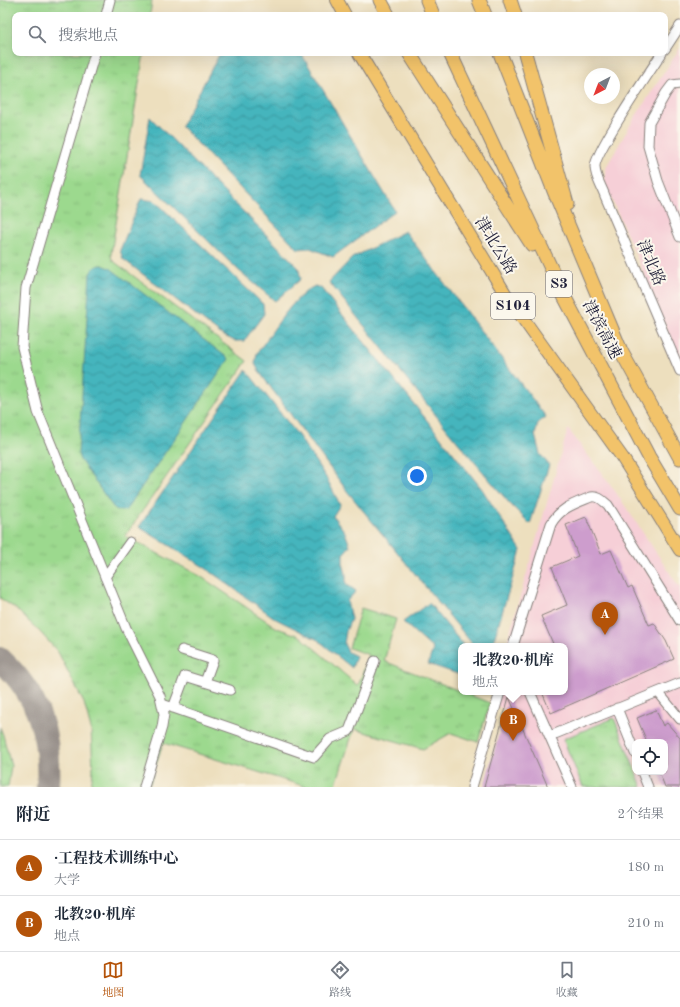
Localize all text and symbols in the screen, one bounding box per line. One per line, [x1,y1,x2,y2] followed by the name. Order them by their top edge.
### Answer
[12,12,668,56] search box
[26,23,48,45] icon: search
[58,29,118,44] text: 搜索地点
[584,68,620,104] north arrow
[471,214,520,277] street label: 津北公路
[633,237,669,288] street label: 津北路
[546,271,572,297] road number: S3
[491,293,535,319] road number: S104
[579,297,625,362] street label: 津滨高速
[407,466,427,486] your location
[592,602,618,635] pin: A
[458,643,568,695] popup
[472,654,554,669] text: 北教20·机库
[472,676,498,689] text: 地点
[500,708,526,741] pin: B
[632,739,668,775] map controls
[632,739,668,775] button: locate
[16,807,50,824] text: 附近
[617,808,664,821] text: 2个结果
[54,852,178,867] text: ·工程技术训练中心
[24,861,34,874] text: A
[627,861,664,874] text: 180 m
[54,874,80,887] text: 大学
[54,908,136,923] text: 北教20·机库
[24,917,34,930] text: B
[627,917,664,930] text: 210 m
[54,930,80,943] text: 地点
[102,959,124,1001] tab: 地图
[329,959,351,1001] tab: 路线
[556,959,578,1001] tab: 收藏

